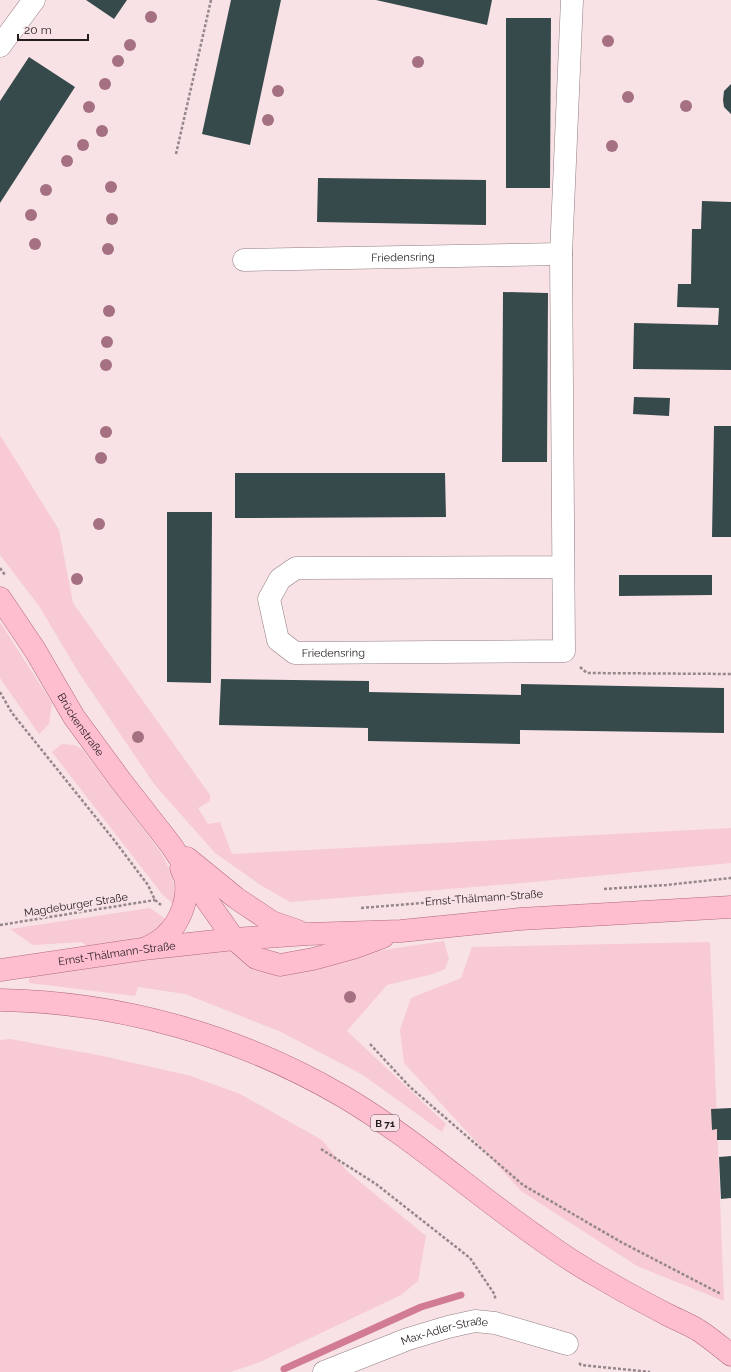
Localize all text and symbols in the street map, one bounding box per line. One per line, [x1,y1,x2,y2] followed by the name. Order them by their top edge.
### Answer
[18,16,88,42] scale bar
[24,23,52,37] text: 20 m
[371,250,435,264] street label: Friedensring
[302,646,365,659] street label: Friedensring
[55,690,107,759] street label: Brückenstraße
[425,887,544,909] street label: Ernst-Thälmann-Straße
[23,890,129,920] street label: Magdeburger Straße
[57,939,177,968] street label: Ernst-Thälmann-Straße
[371,1115,399,1131] road number: B 71
[399,1314,489,1348] street label: Max-Adler-Straße

